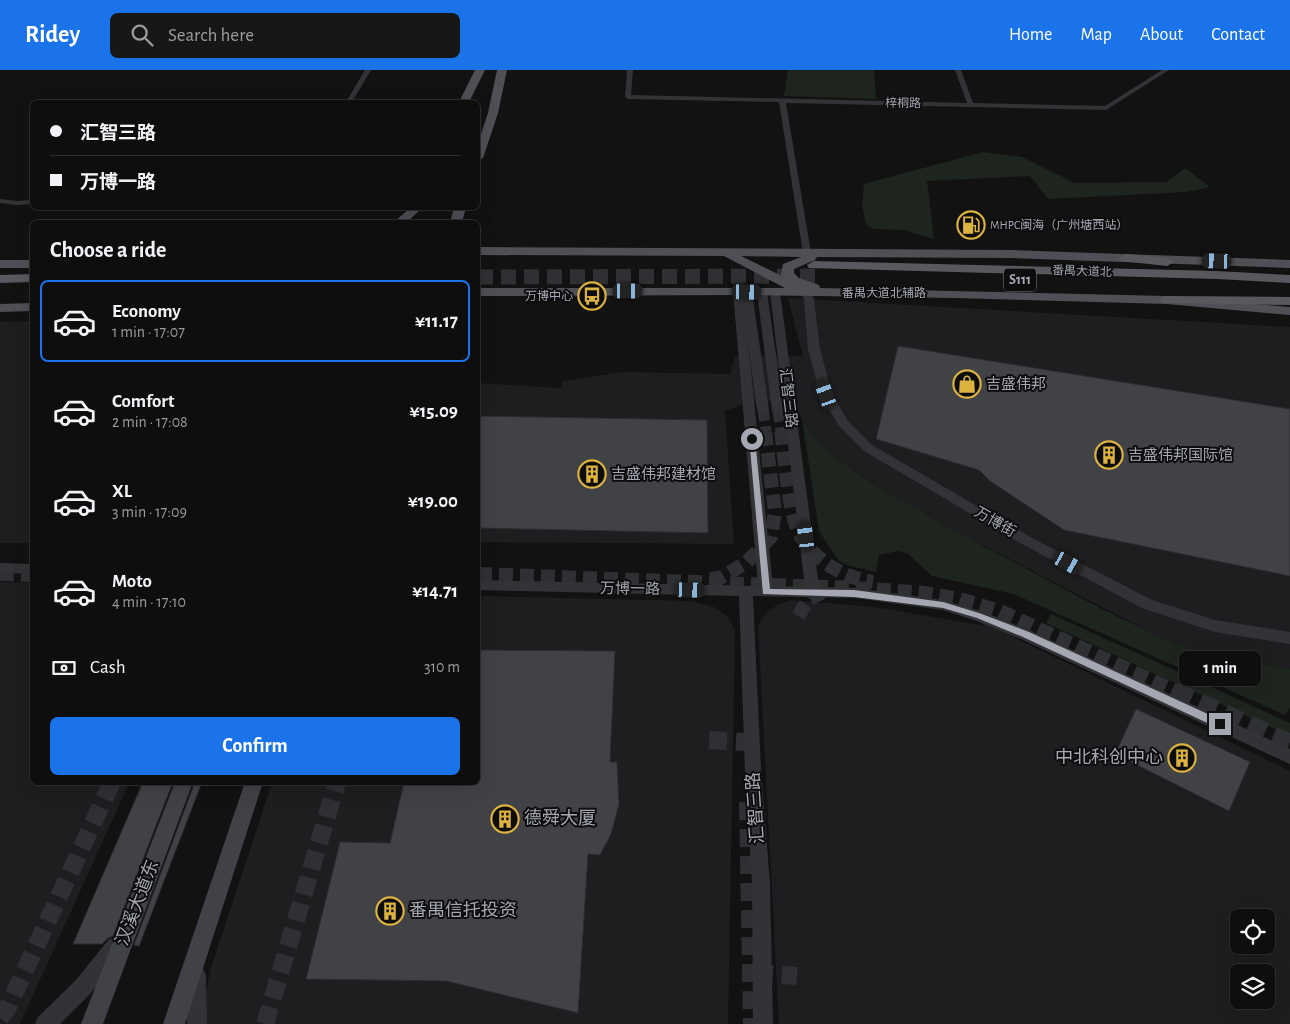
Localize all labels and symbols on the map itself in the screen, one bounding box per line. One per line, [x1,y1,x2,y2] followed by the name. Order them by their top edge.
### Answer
[885,96,921,109] street label: 梓桐路
[956,210,986,240] fuel station icon: MHPC闽海（广州塘西站）
[990,218,1128,231] place label: MHPC闽海（广州塘西站）
[1201,253,1232,269] car
[1052,263,1112,278] street label: 番禺大道北
[1004,268,1036,292] road number: S111
[577,281,607,311] bus stop icon: 万博中心
[613,284,643,299] car
[731,284,762,300] car
[842,286,926,299] street label: 番禺大道北辅路
[525,289,573,302] place label: 万博中心
[777,367,800,429] street label: 汇智三路
[952,369,982,399] shop icon: 吉盛伟邦
[986,375,1046,392] place label: 吉盛伟邦
[813,377,838,411] car
[741,428,763,450] route start
[1094,440,1124,470] building icon: 吉盛伟邦国际馆
[1128,446,1233,463] place label: 吉盛伟邦国际馆
[577,459,607,489] building icon: 吉盛伟邦建材馆
[611,465,716,482] place label: 吉盛伟邦建材馆
[972,503,1019,540] street label: 万博街
[796,520,815,552] car
[1051,549,1084,577] car
[600,579,660,597] street label: 万博一路
[674,582,705,598] car
[1179,652,1261,686] callout: 1 min
[1209,713,1231,735] route end
[1167,743,1197,773] building icon: 中北科创中心
[1055,747,1163,767] place label: 中北科创中心
[743,771,767,845] street label: 汇智三路
[490,804,520,834] building icon: 德舜大厦
[524,808,596,828] place label: 德舜大厦
[112,857,163,948] street label: 汉溪大道东
[375,896,405,926] building icon: 番禺信托投资
[409,900,517,920] place label: 番禺信托投资

